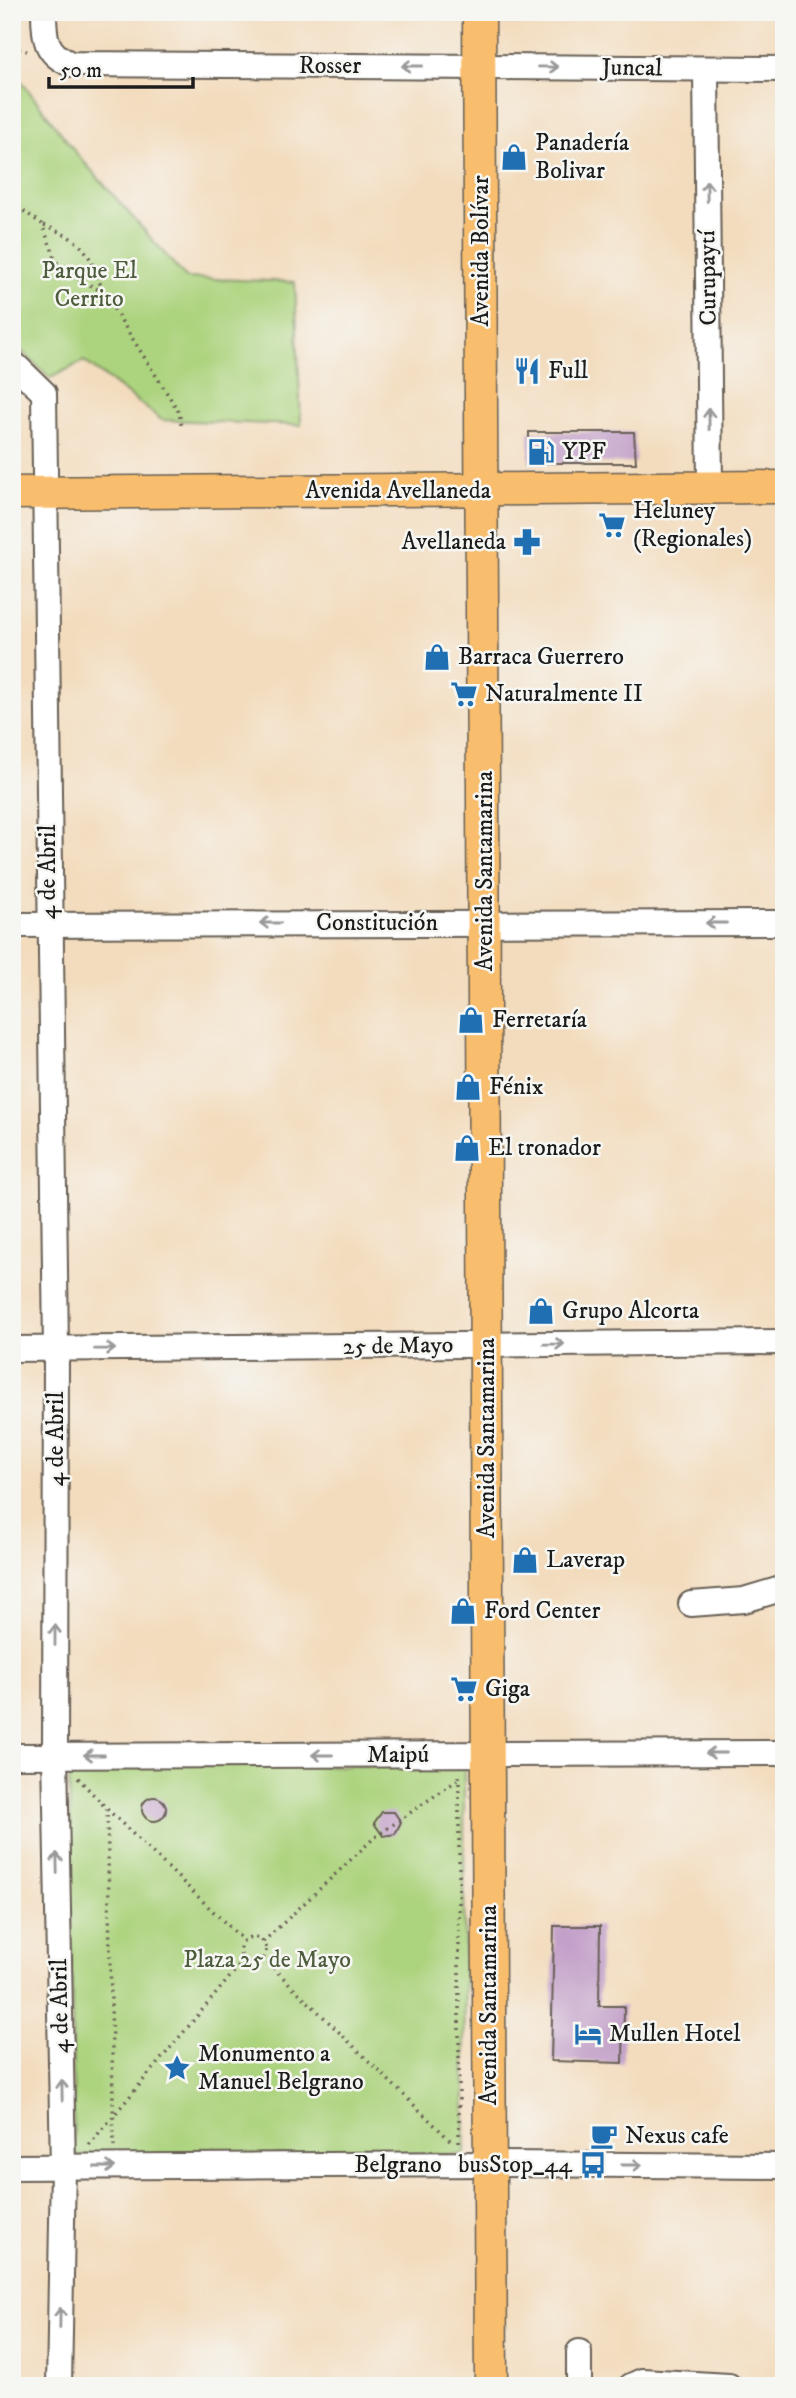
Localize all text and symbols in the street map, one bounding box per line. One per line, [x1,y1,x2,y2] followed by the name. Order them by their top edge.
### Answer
[49,46,192,90] scale bar
[299,51,361,81] street label: Rosser
[599,52,663,84] street label: Juncal
[60,58,102,84] text: 50 m
[400,59,423,73] one-way arrow
[536,60,559,74] one-way arrow
[535,128,630,186] place label: Panadería Bolivar
[499,142,529,172] shop icon: Panadería Bolivar
[466,175,496,327] street label: Avenida Bolívar
[700,180,714,203] one-way arrow
[692,228,724,326] street label: Curupaytí
[41,256,138,314] park label: Parque El Cerrito
[512,356,542,386] restaurant icon: Full
[548,356,589,386] place label: Full
[702,407,716,430] one-way arrow
[526,437,556,467] fuel station icon: YPF
[562,437,606,467] place label: YPF
[305,476,492,506] street label: Avenida Avellaneda
[633,496,752,554] place label: Heluney (Regionales)
[597,510,627,540] supermarket icon: Heluney (Regionales)
[402,527,507,557] place label: Avellaneda
[512,527,542,557] pharmacy icon: Avellaneda
[422,642,452,672] shop icon: Barraca Guerrero
[458,642,624,672] place label: Barraca Guerrero
[449,679,479,709] supermarket icon: Naturalmente II
[485,679,643,709] place label: Naturalmente II
[470,770,500,971] street label: Avenida Santamarina
[33,824,63,919] street label: 4 de Abril
[316,908,438,938] street label: Constitución
[258,916,281,930] one-way arrow
[704,916,727,930] one-way arrow
[456,1005,486,1035] shop icon: Ferretaría
[492,1005,588,1035] place label: Ferretaría
[453,1072,483,1102] shop icon: Fénix
[489,1072,544,1102] place label: Fénix
[452,1133,482,1163] shop icon: El tronador
[488,1133,601,1163] place label: El tronador
[526,1296,556,1326] shop icon: Grupo Alcorta
[562,1296,700,1326] place label: Grupo Alcorta
[342,1330,454,1362] street label: 25 de Mayo
[472,1337,502,1538] street label: Avenida Santamarina
[543,1337,566,1351] one-way arrow
[93,1342,116,1356] one-way arrow
[41,1391,71,1486] street label: 4 de Abril
[510,1545,540,1575] shop icon: Laverap
[546,1545,625,1575] place label: Laverap
[448,1596,478,1626] shop icon: Ford Center
[484,1596,600,1626] place label: Ford Center
[48,1624,62,1647] one-way arrow
[449,1674,479,1704] supermarket icon: Giga
[485,1674,531,1704] place label: Giga
[367,1740,429,1770] street label: Maipú
[704,1746,727,1760] one-way arrow
[83,1748,106,1762] one-way arrow
[311,1748,334,1762] one-way arrow
[50,1851,64,1874] one-way arrow
[474,1904,504,2105] street label: Avenida Santamarina
[183,1945,351,1975] park label: Plaza 25 de Mayo
[44,1958,76,2054] street label: 4 de Abril
[573,2019,603,2049] hotel icon: Mullen Hotel
[609,2019,741,2049] place label: Mullen Hotel
[198,2039,364,2097] place label: Monumento a Manuel Belgrano
[162,2053,192,2083] place icon: Monumento a Manuel Belgrano
[55,2079,68,2102] one-way arrow
[589,2121,619,2151] cafe icon: Nexus cafe
[625,2121,729,2151] place label: Nexus cafe
[354,2150,442,2180] street label: Belgrano
[458,2150,573,2180] place label: busStop_44
[578,2150,608,2180] bus stop icon: busStop_44
[620,2158,643,2172] one-way arrow
[93,2160,116,2174] one-way arrow
[54,2306,67,2329] one-way arrow

